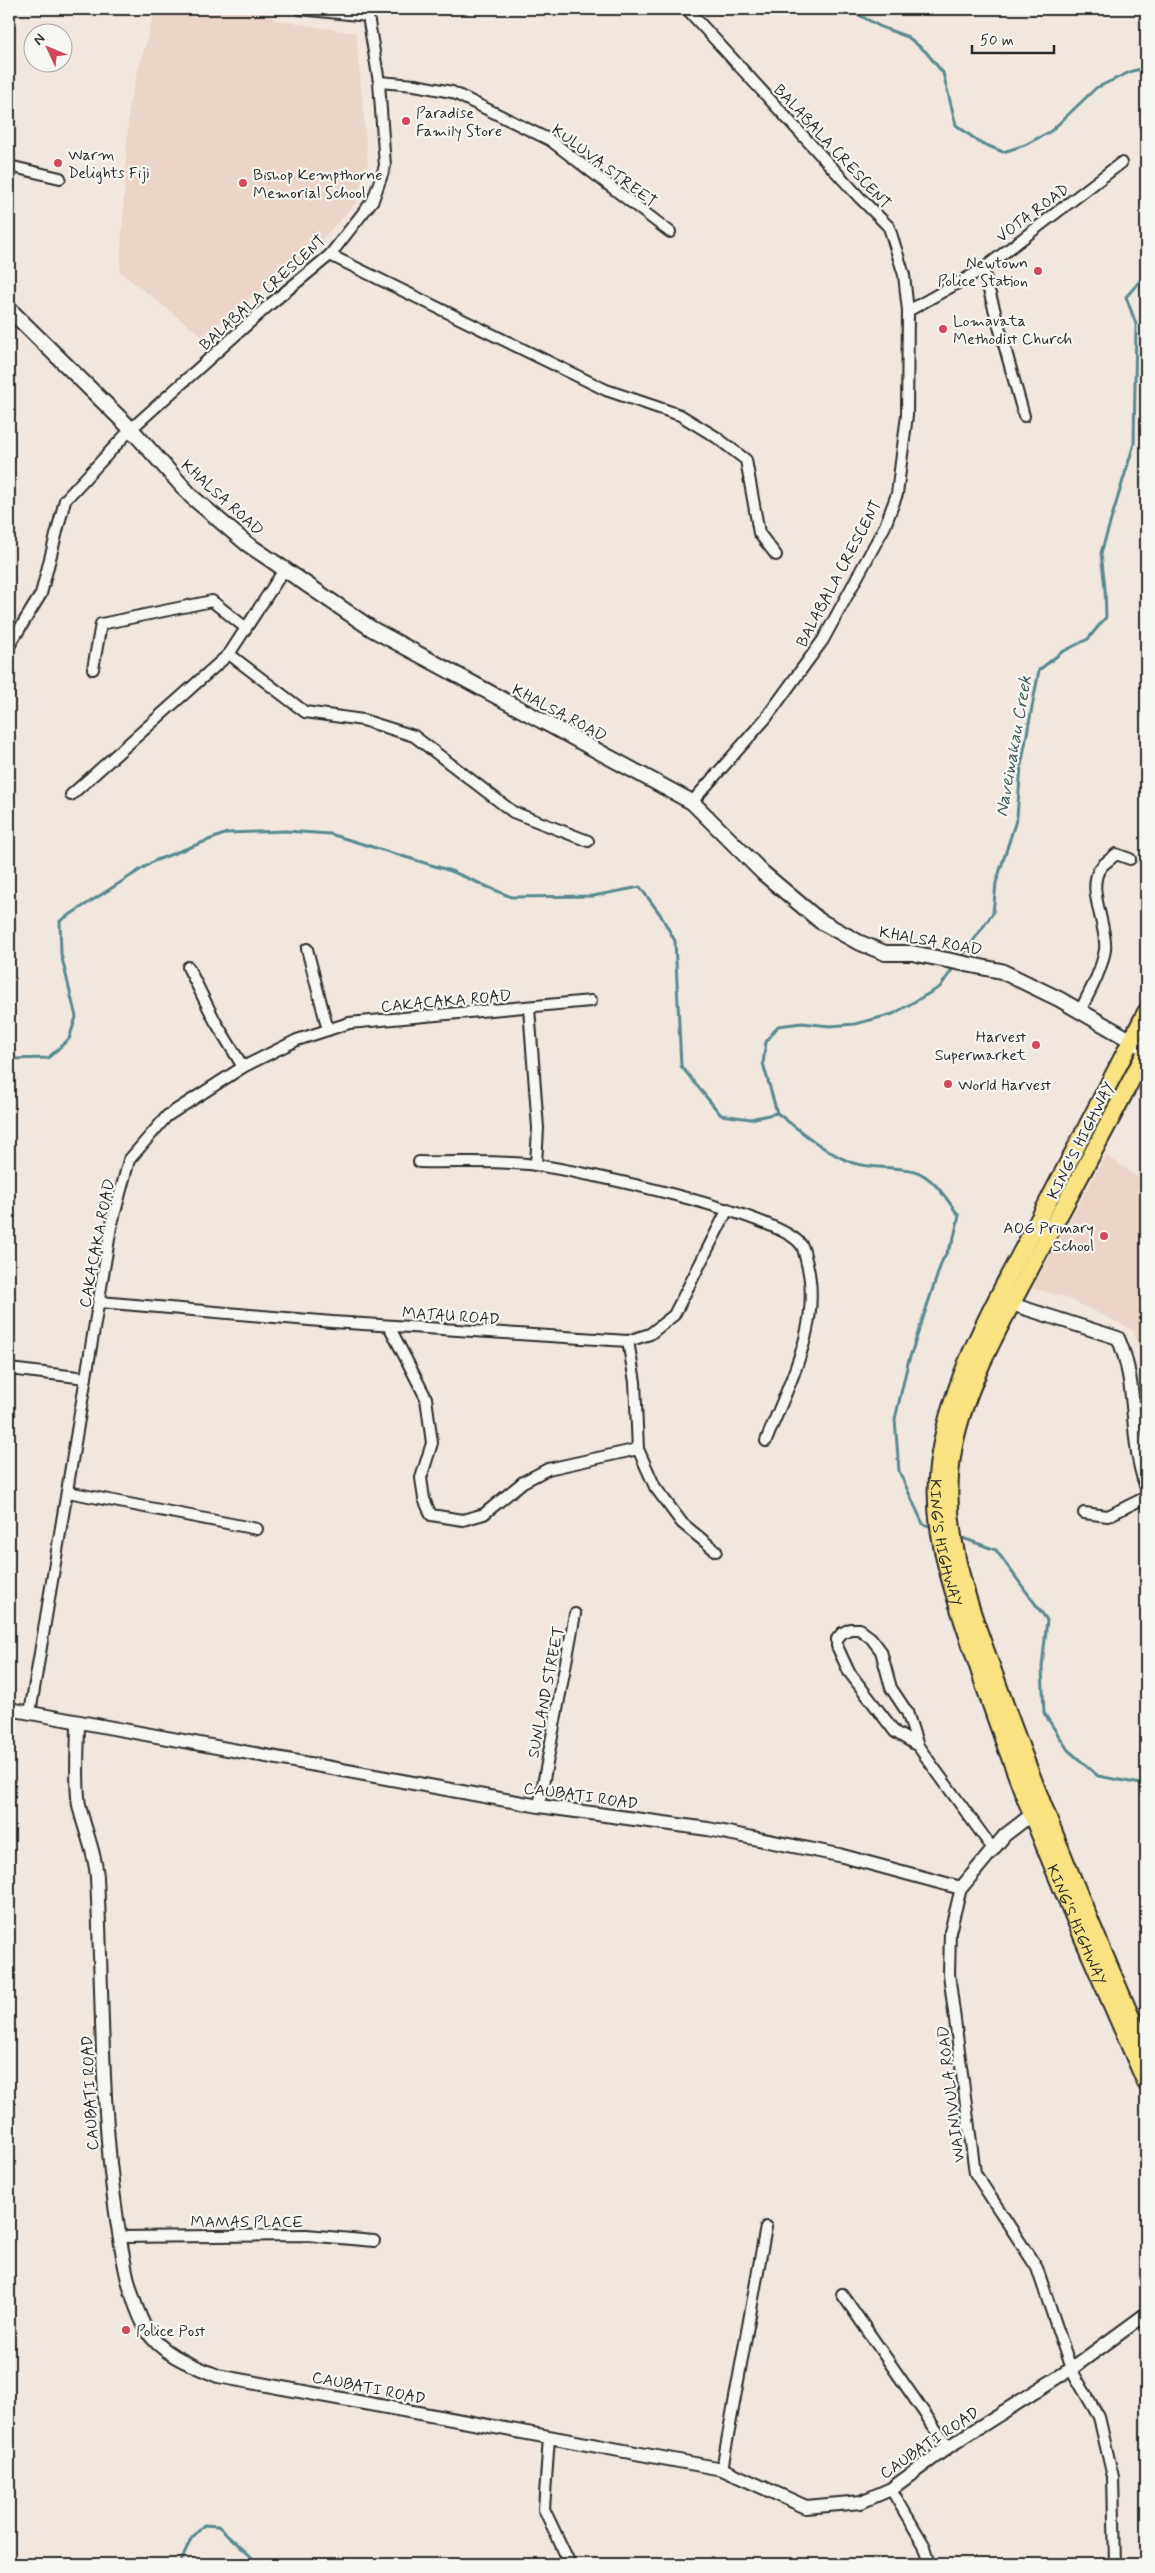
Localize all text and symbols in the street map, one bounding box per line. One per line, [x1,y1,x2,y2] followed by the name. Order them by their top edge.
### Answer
[22,22,72,72] north arrow
[972,22,1055,54] scale bar
[30,30,49,49] text: N
[980,31,1014,51] text: 50 m
[769,80,895,214] street label: BALABALA CRESCENT
[416,103,502,142] place label: Paradise Family Store
[400,115,412,127] marker: Paradise Family Store
[547,120,661,213] street label: KULUVA STREET
[68,145,150,184] place label: Warm Delights Fiji
[52,157,64,169] marker: Warm Delights Fiji
[253,165,382,204] place label: Bishop Kempthorne Memorial School
[237,177,249,189] marker: Bishop Kempthorne Memorial School
[992,179,1074,248] street label: VOTA ROAD
[195,231,331,356] street label: BALABALA CRESCENT
[938,253,1028,292] place label: Newtown Police Station
[1032,265,1044,277] marker: Newtown Police Station
[953,311,1072,350] place label: Lomavata Methodist Church
[937,323,949,335] marker: Lomavata Methodist Church
[176,455,268,541] street label: KHALSA ROAD
[792,497,887,651] street label: BALABALA CRESCENT
[990,674,1038,819] water label: Naveiwakau Creek
[508,680,610,747] street label: KHALSA ROAD
[878,922,984,961] street label: KHALSA ROAD
[380,985,512,1018] street label: CAKACAKA ROAD
[935,1027,1027,1066] place label: Harvest Supermarket
[1030,1039,1042,1051] marker: Harvest Supermarket
[958,1075,1051,1096] place label: World Harvest
[942,1078,954,1090] marker: World Harvest
[1043,1078,1120,1203] street label: KING'S HIGHWAY
[75,1177,120,1310] street label: CAKACAKA ROAD
[1003,1218,1094,1257] place label: AOG Primary School
[1098,1230,1110,1242] marker: AOG Primary School
[401,1303,501,1330] street label: MATAU ROAD
[924,1479,967,1609] street label: KING'S HIGHWAY
[523,1625,570,1760] street label: SUNLAND STREET
[522,1778,639,1815] street label: CAUBATI ROAD
[1041,1861,1111,1989] street label: KING'S HIGHWAY
[933,2024,970,2163] street label: WAINIVULA ROAD
[77,2035,104,2151] street label: CAUBATI ROAD
[191,2212,303,2233] street label: MAMAS PLACE
[136,2321,205,2342] place label: Police Post
[120,2324,132,2336] marker: Police Post
[310,2367,427,2410] street label: CAUBATI ROAD
[876,2402,984,2484] street label: CAUBATI ROAD

